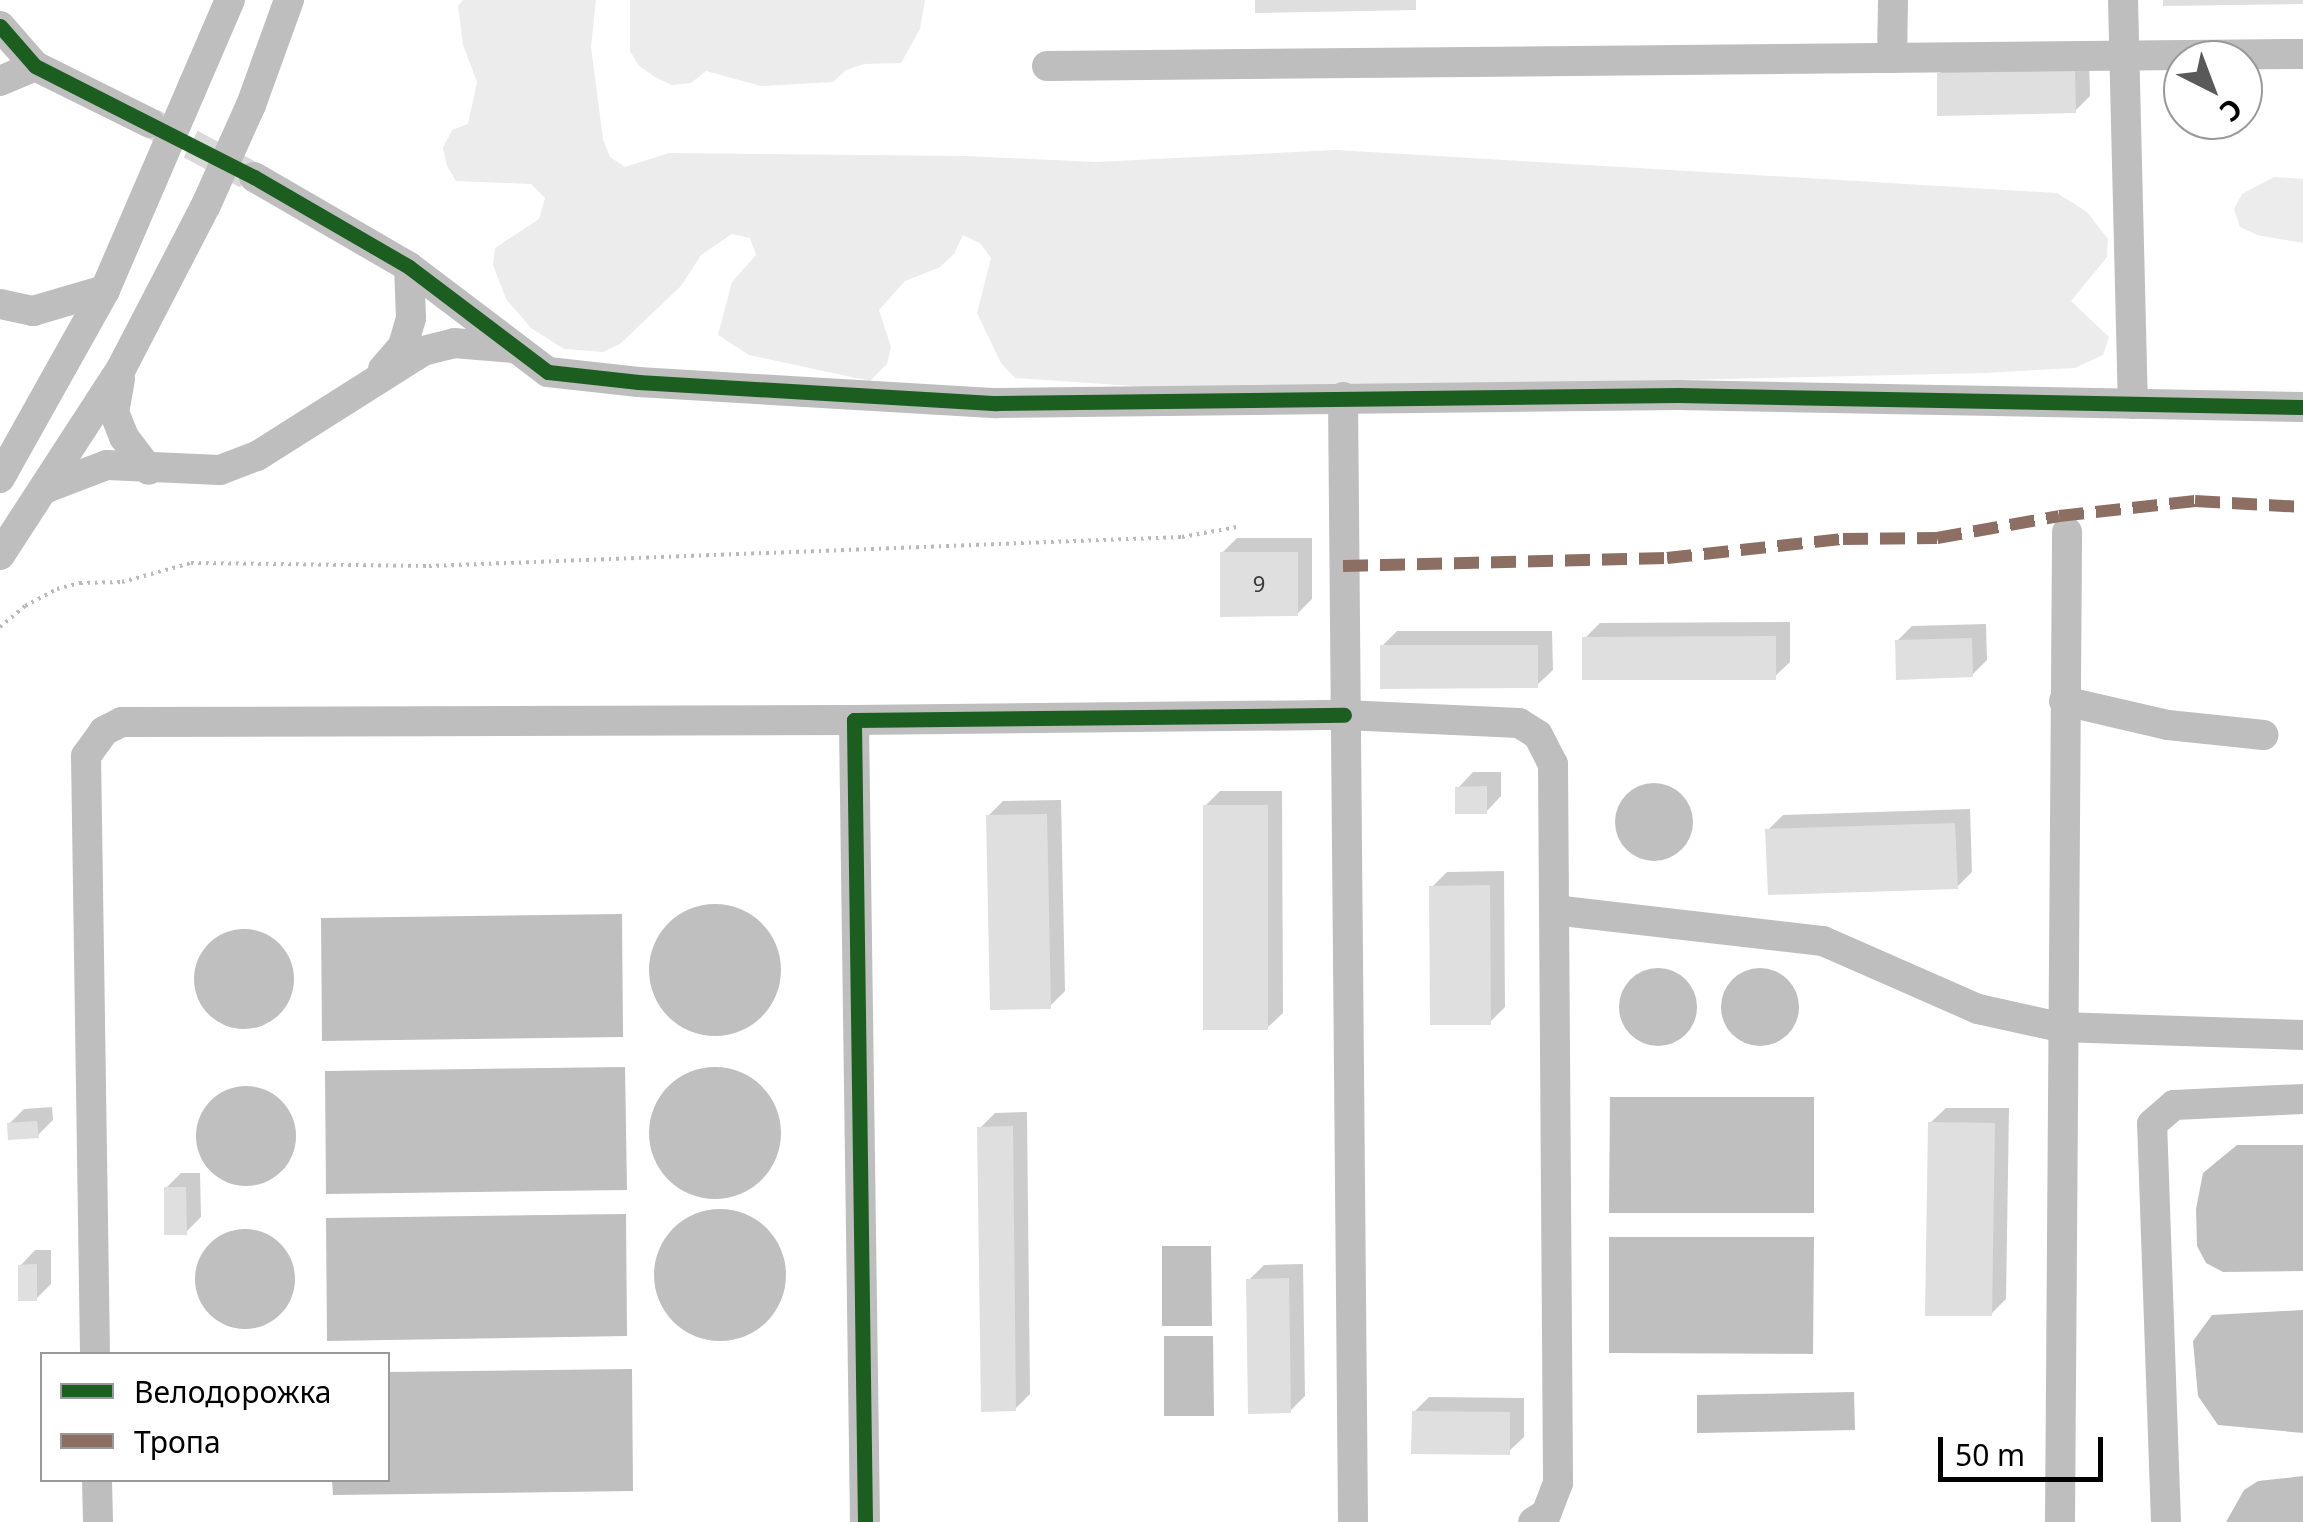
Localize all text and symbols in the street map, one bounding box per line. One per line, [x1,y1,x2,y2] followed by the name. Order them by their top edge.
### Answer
[2163,40,2263,140] north arrow
[2212,91,2251,131] text: С
[1253,571,1265,597] house number: 9
[40,1352,390,1482] legend
[134,1371,331,1412] text: Велодорожка
[1943,1417,2108,1479] scale bar
[134,1421,221,1462] text: Тропа
[1955,1434,2025,1475] text: 50 m

